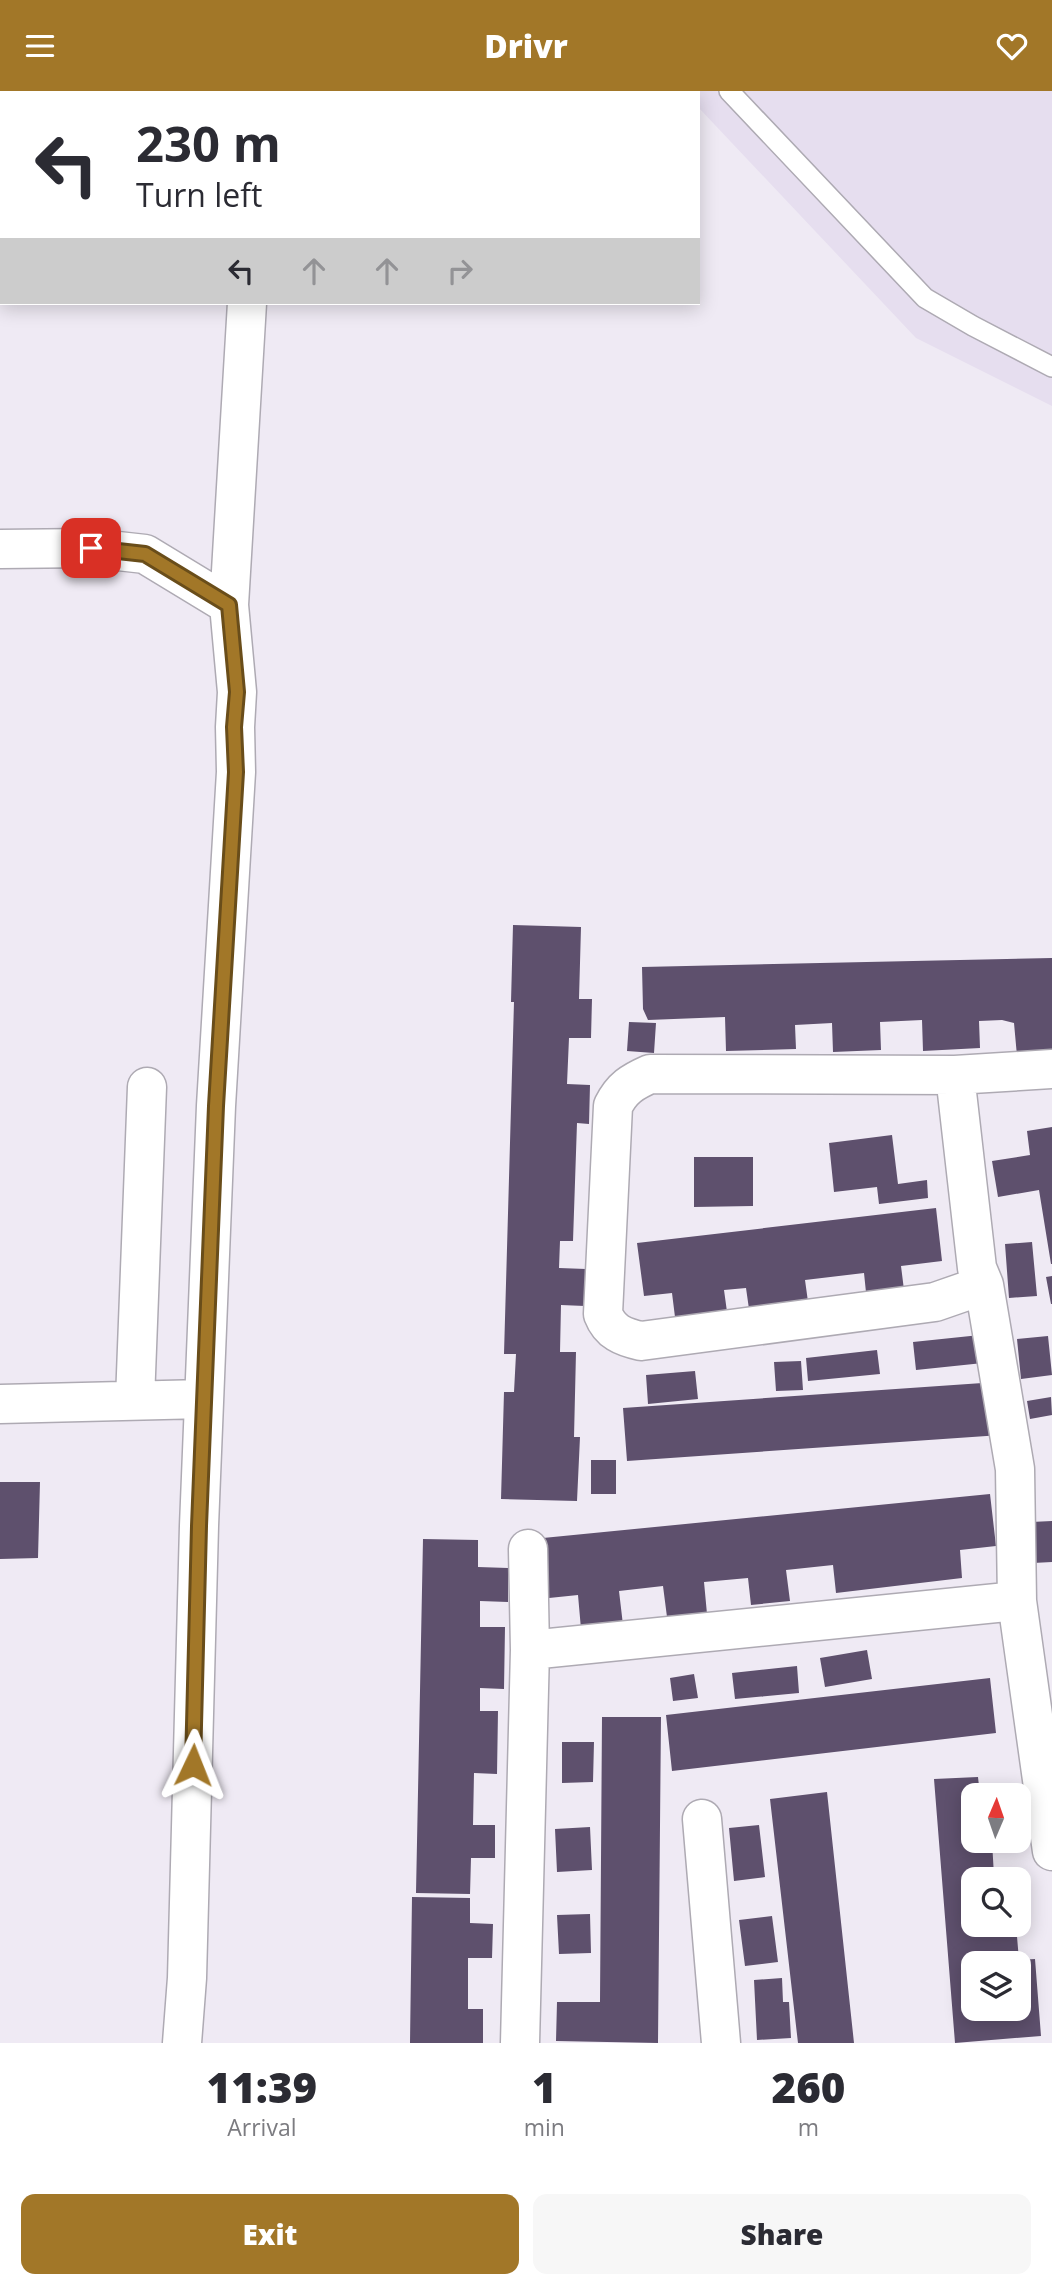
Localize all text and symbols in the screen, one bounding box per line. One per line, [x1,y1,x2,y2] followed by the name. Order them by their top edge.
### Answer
[484,24,568,67] text: Drivr
[21,27,59,65] icon: menu
[993,27,1031,65] icon: heart
[136,110,281,176] text: 230 m
[21,119,112,210] icon: left
[136,173,262,216] text: Turn left
[222,252,260,290] icon: left
[295,252,333,290] icon: ahead
[368,252,406,290] icon: ahead
[441,252,479,290] icon: right
[61,518,121,578] pin
[72,529,110,567] icon: arrive
[156,1728,230,1802] position arrow
[961,1783,1031,1853] north arrow
[961,1783,1031,2021] map controls
[961,1867,1031,1937] button: search
[961,1951,1031,2021] button: layers
[207,2058,317,2115] text: 11:39
[532,2058,557,2115] text: 1
[772,2058,845,2115] text: 260
[227,2111,297,2143] text: Arrival
[524,2111,565,2143] text: min
[798,2111,819,2143] text: m
[21,2194,519,2274] button: Exit
[533,2194,1031,2274] button: Share

